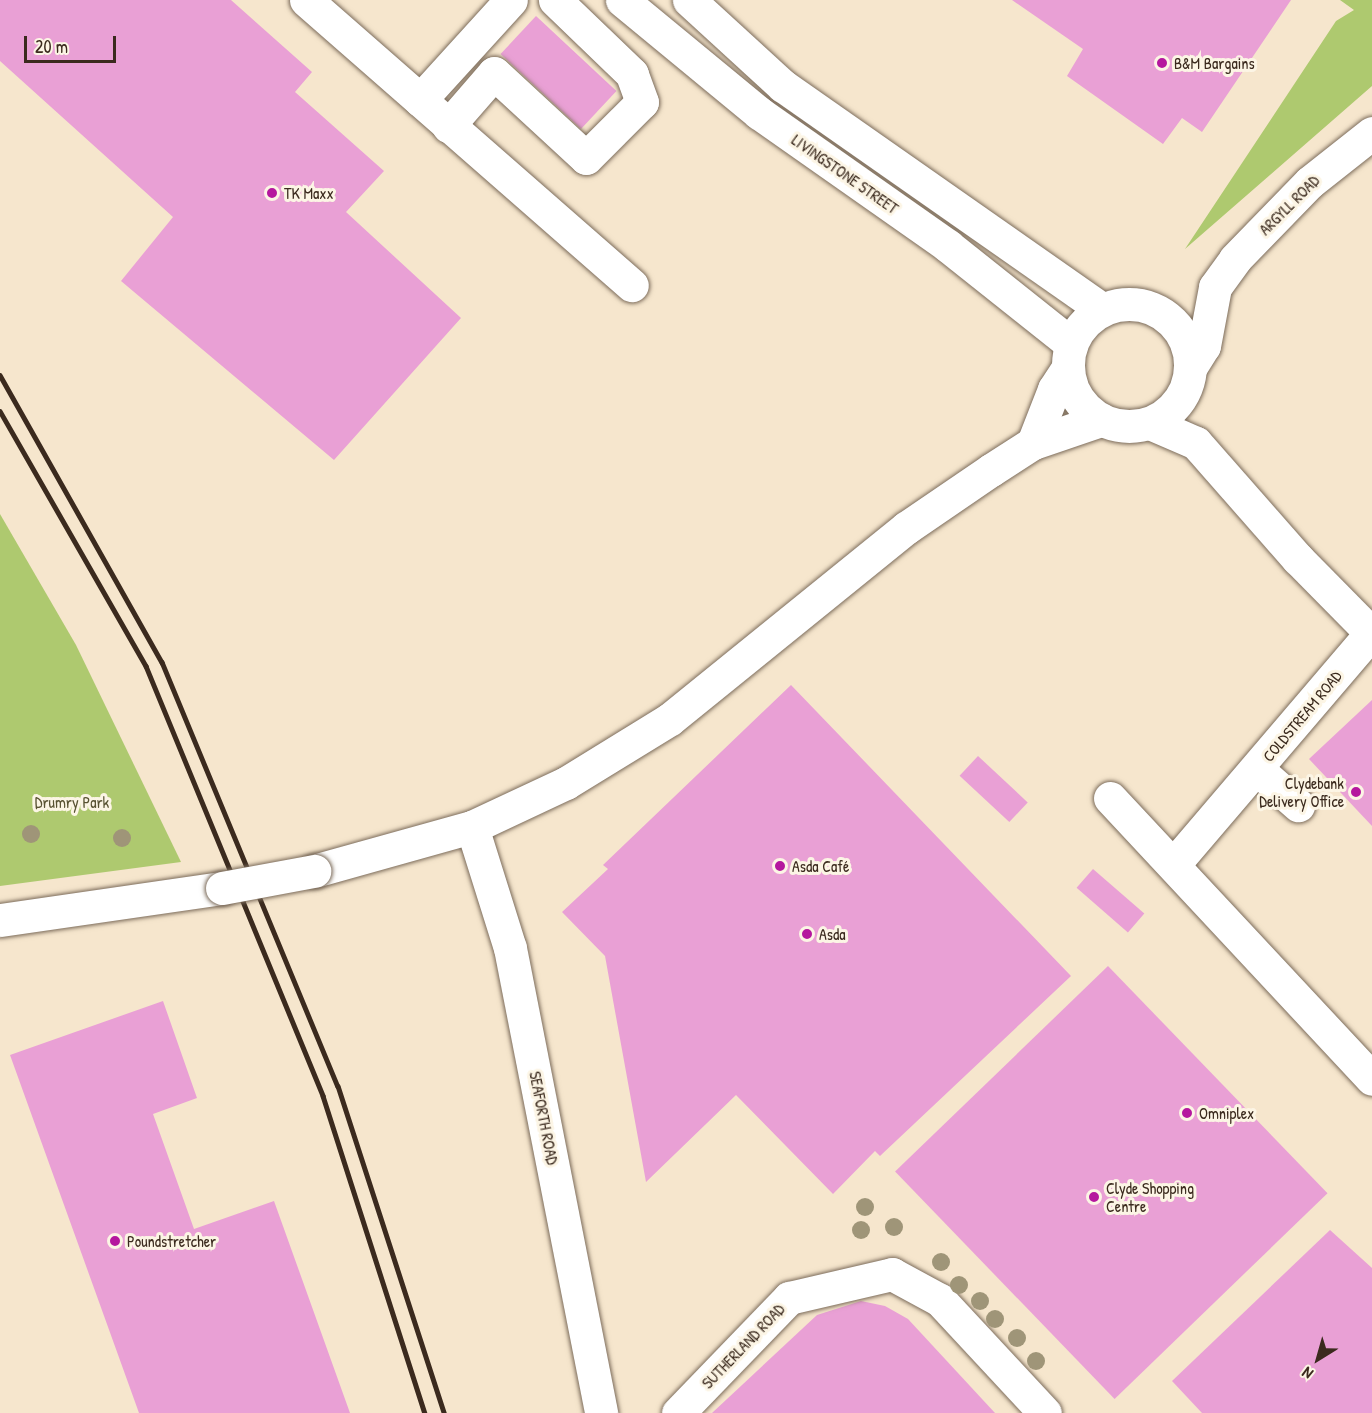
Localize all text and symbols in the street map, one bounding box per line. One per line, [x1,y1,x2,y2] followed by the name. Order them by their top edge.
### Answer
[27,24,118,62] scale bar
[35,34,68,59] text: 20 m
[1174,53,1255,73] place label: B&M Bargains
[1155,56,1169,70] marker: B&M Bargains
[788,130,902,218] street label: LIVINGSTONE STREET
[1255,171,1323,239] street label: ARGYLL ROAD
[284,183,334,203] place label: TK Maxx
[265,186,279,200] marker: TK Maxx
[1258,667,1346,765] street label: COLDSTREAM ROAD
[1259,773,1344,811] place label: Clydebank Delivery Office
[1349,785,1363,799] marker: Clydebank Delivery Office
[35,792,109,812] park label: Drumry Park
[792,856,849,876] place label: Asda Café
[773,859,787,873] marker: Asda Café
[819,924,845,944] place label: Asda
[800,927,814,941] marker: Asda
[526,1070,562,1166] street label: SEAFORTH ROAD
[1199,1103,1254,1123] place label: Omniplex
[1180,1106,1194,1120] marker: Omniplex
[1106,1178,1194,1216] place label: Clyde Shopping Centre
[1087,1190,1101,1204] marker: Clyde Shopping Centre
[127,1231,216,1251] place label: Poundstretcher
[108,1234,122,1248] marker: Poundstretcher
[698,1300,788,1392] street label: SUTHERLAND ROAD
[1288,1329,1348,1389] north arrow
[1297,1362,1317,1385] text: N

